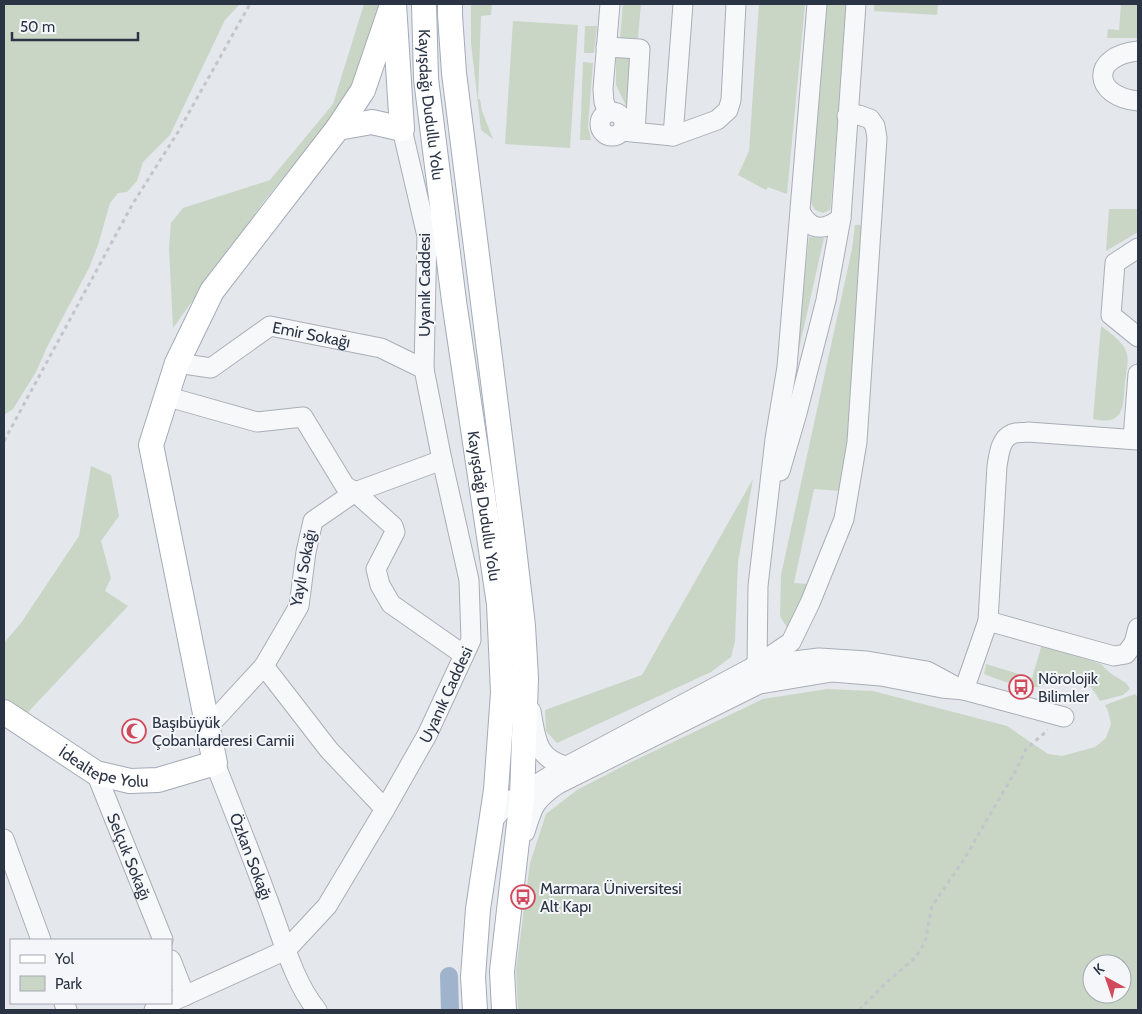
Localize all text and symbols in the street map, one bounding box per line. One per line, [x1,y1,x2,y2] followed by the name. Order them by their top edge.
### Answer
[12,10,139,42] scale bar
[20,18,55,36] text: 50 m
[415,29,448,181] street label: Kayışdağı Dudullu Yolu
[415,233,434,337] street label: Uyanık Caddesi
[271,317,352,351] street label: Emir Sokağı
[464,430,505,582] street label: Kayışdağı Dudullu Yolu
[286,528,320,609] street label: Yaylı Sokağı
[415,643,476,746] street label: Uyanık Caddesi
[1038,669,1099,706] place label: Nörolojik Bilimler
[1008,674,1034,700] bus stop icon: Nörolojik Bilimler
[152,713,294,750] place label: Başıbüyük Çobanlarderesi Camii
[121,718,147,744] mosque icon: Başıbüyük Çobanlarderesi Camii
[56,742,149,791] street label: İdealtepe Yolu
[104,810,155,903] street label: Selçuk Sokağı
[226,810,276,902] street label: Özkan Sokağı
[540,879,682,916] place label: Marmara Üniversitesi Alt Kapı
[510,884,536,910] bus stop icon: Marmara Üniversitesi Alt Kapı
[10,939,172,1004] legend
[54,950,74,968] text: Yol
[1082,954,1132,1004] north arrow
[1089,959,1108,979] text: K
[55,975,82,993] text: Park

